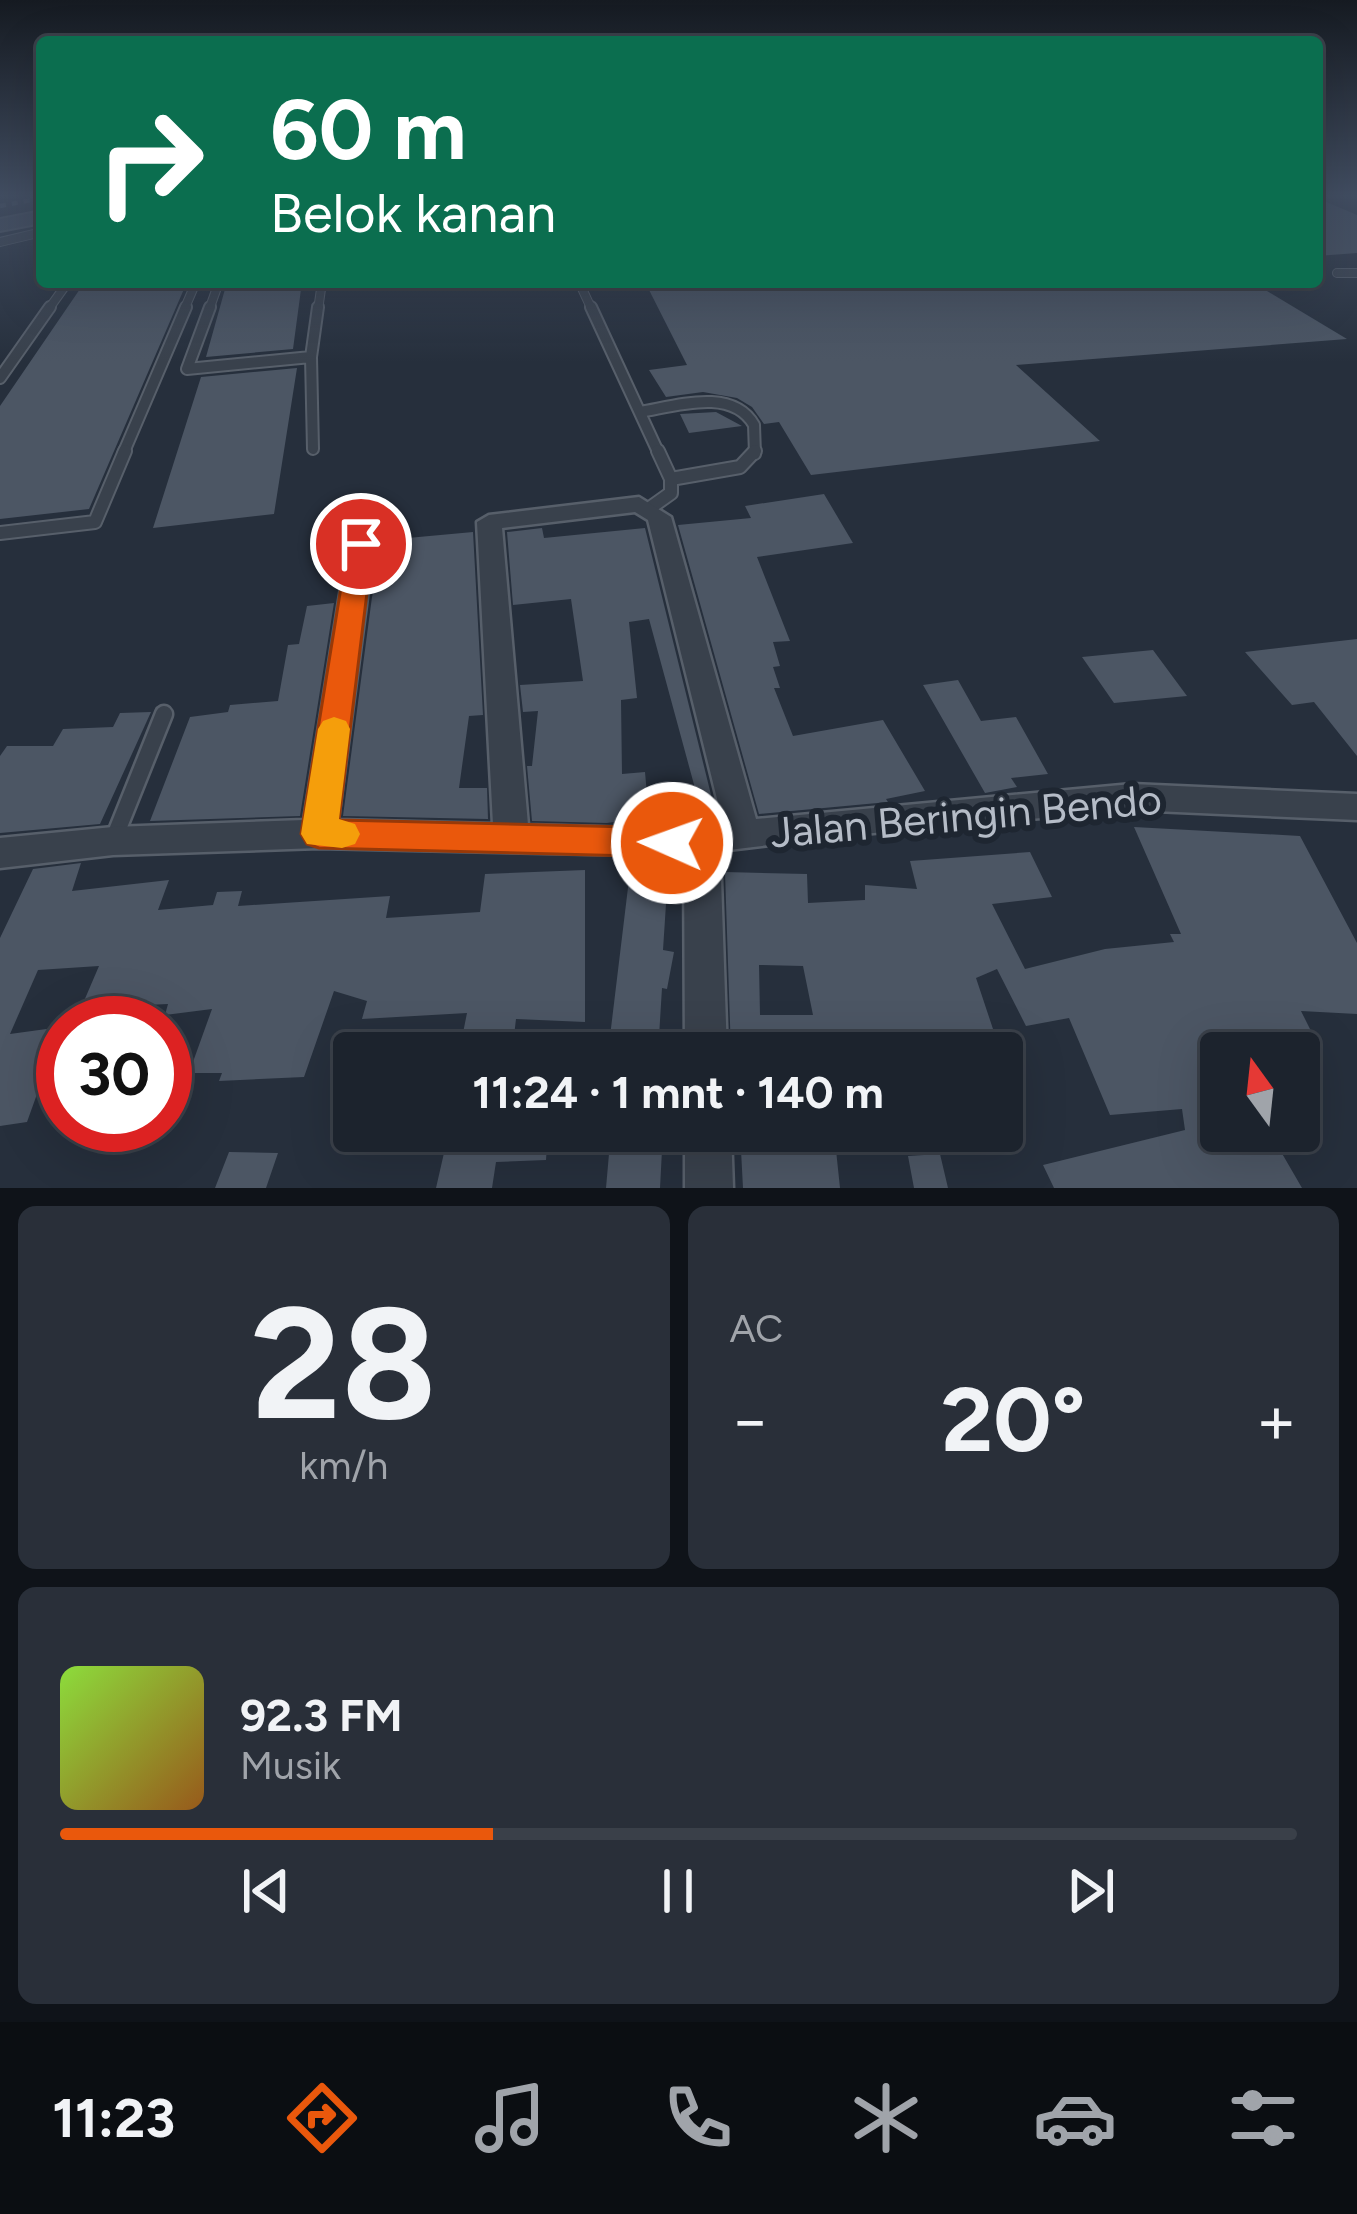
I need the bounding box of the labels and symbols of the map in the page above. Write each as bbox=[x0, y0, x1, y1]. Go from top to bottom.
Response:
pin bbox=[310, 493, 412, 595]
street label: Jalan Beringin Bendo bbox=[768, 773, 1164, 859]
position arrow bbox=[609, 780, 735, 906]
speed limit sign: 30 bbox=[36, 996, 192, 1152]
north arrow bbox=[1200, 1032, 1320, 1152]

